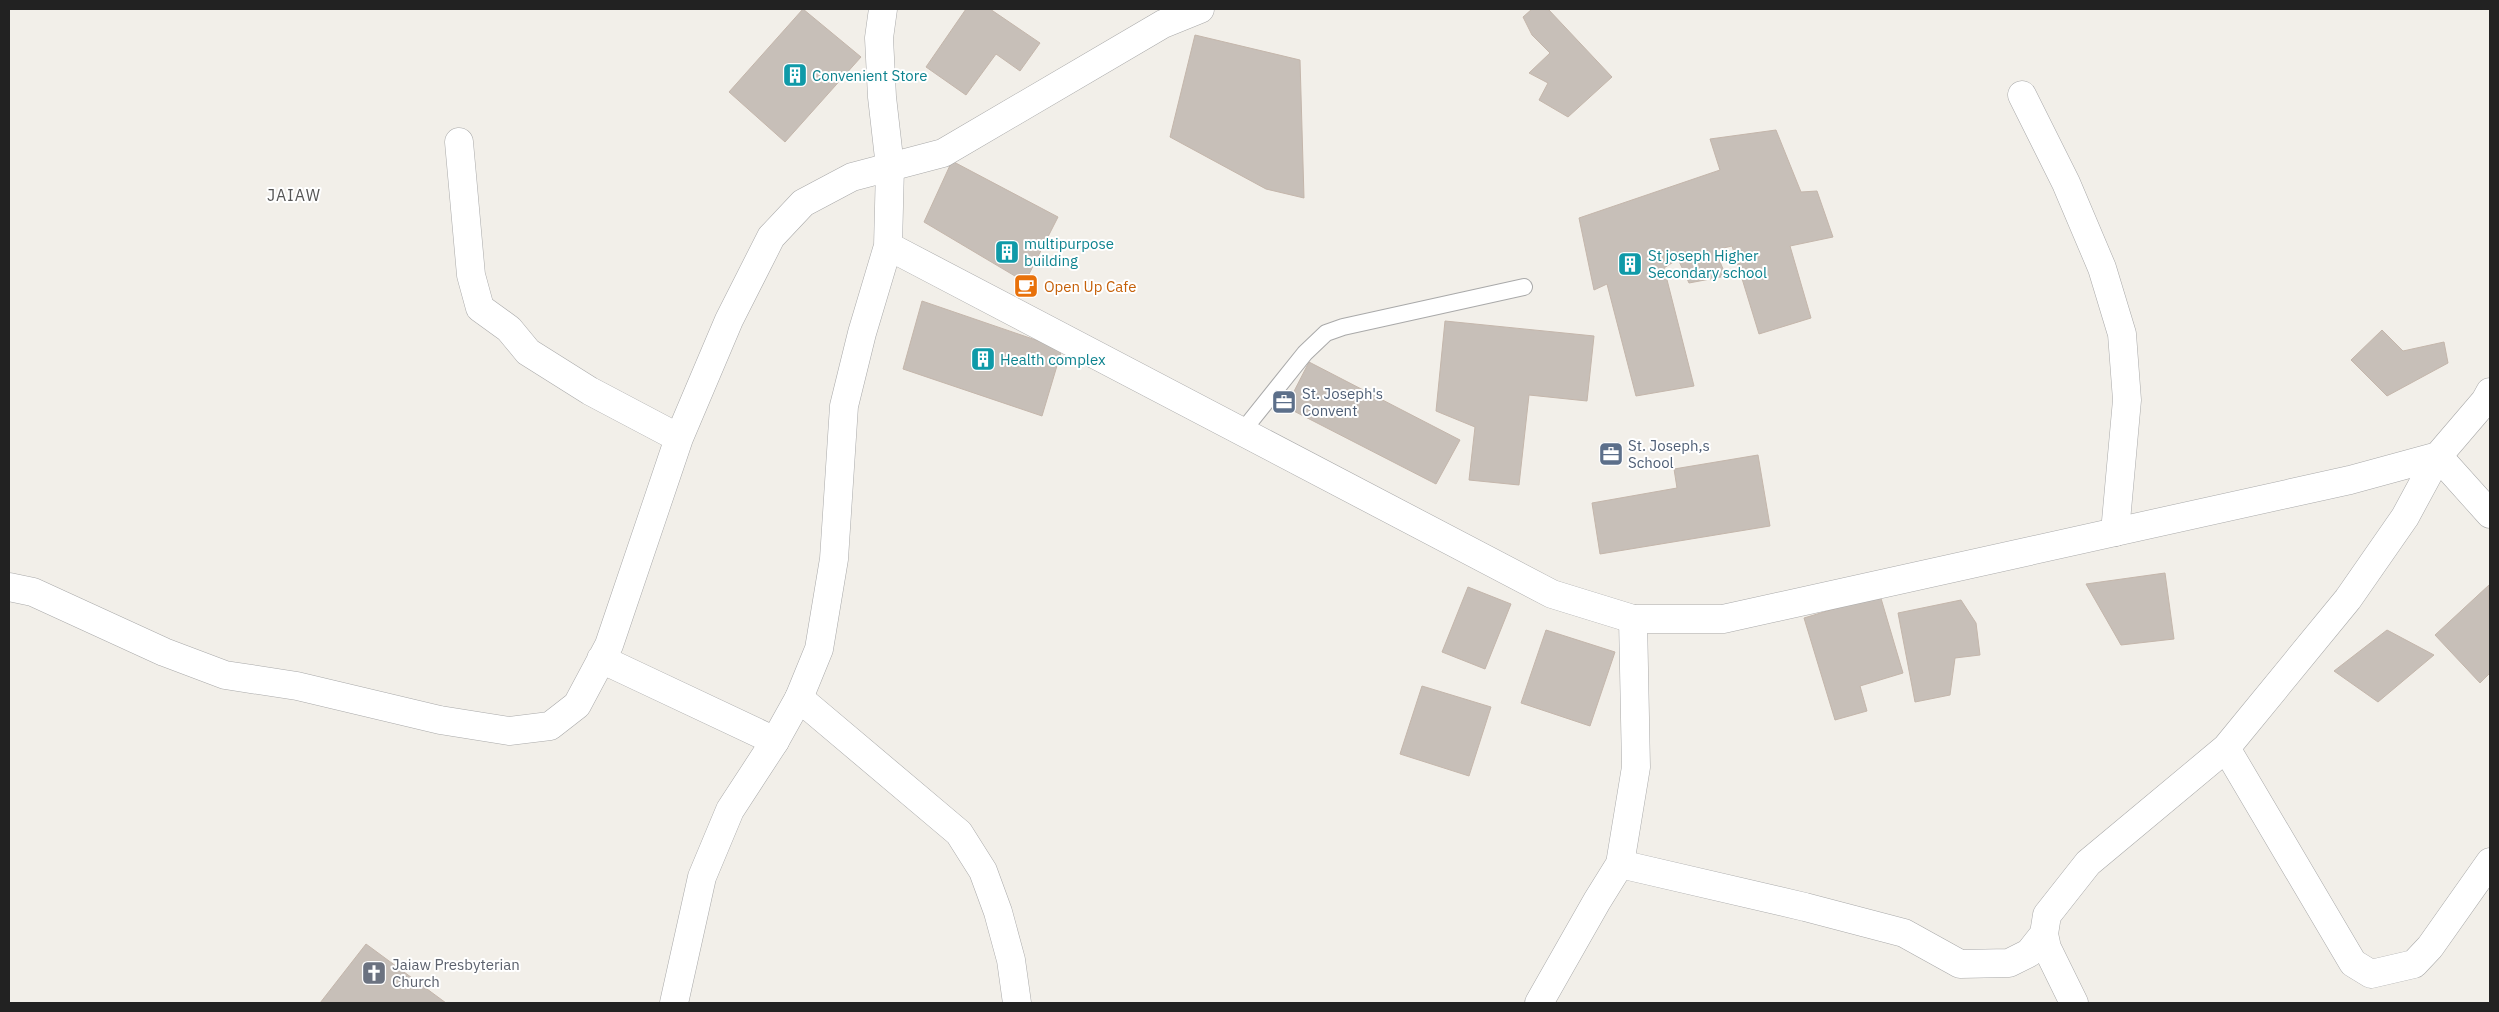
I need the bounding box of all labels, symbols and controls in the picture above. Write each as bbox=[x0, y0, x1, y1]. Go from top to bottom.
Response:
building icon: Convenient Store bbox=[782, 62, 808, 88]
place label: Convenient Store bbox=[812, 66, 927, 85]
district label: JAIAW bbox=[267, 185, 321, 205]
place label: multipurpose building bbox=[1024, 234, 1114, 270]
building icon: multipurpose building bbox=[994, 239, 1020, 265]
place label: St joseph Higher Secondary school bbox=[1648, 246, 1767, 282]
building icon: St joseph Higher Secondary school bbox=[1617, 251, 1643, 277]
cafe icon: Open Up Cafe bbox=[1013, 273, 1039, 299]
place label: Open Up Cafe bbox=[1044, 277, 1136, 296]
building icon: Health complex bbox=[970, 346, 996, 372]
place label: Health complex bbox=[1000, 350, 1106, 369]
place label: St. Joseph's Convent bbox=[1302, 384, 1383, 420]
office icon: St. Joseph's Convent bbox=[1271, 389, 1297, 415]
place label: St. Joseph,s School bbox=[1628, 436, 1710, 472]
office icon: St. Joseph,s School bbox=[1598, 441, 1624, 467]
place label: Jaiaw Presbyterian Church bbox=[392, 955, 520, 991]
church icon: Jaiaw Presbyterian Church bbox=[361, 960, 387, 986]

